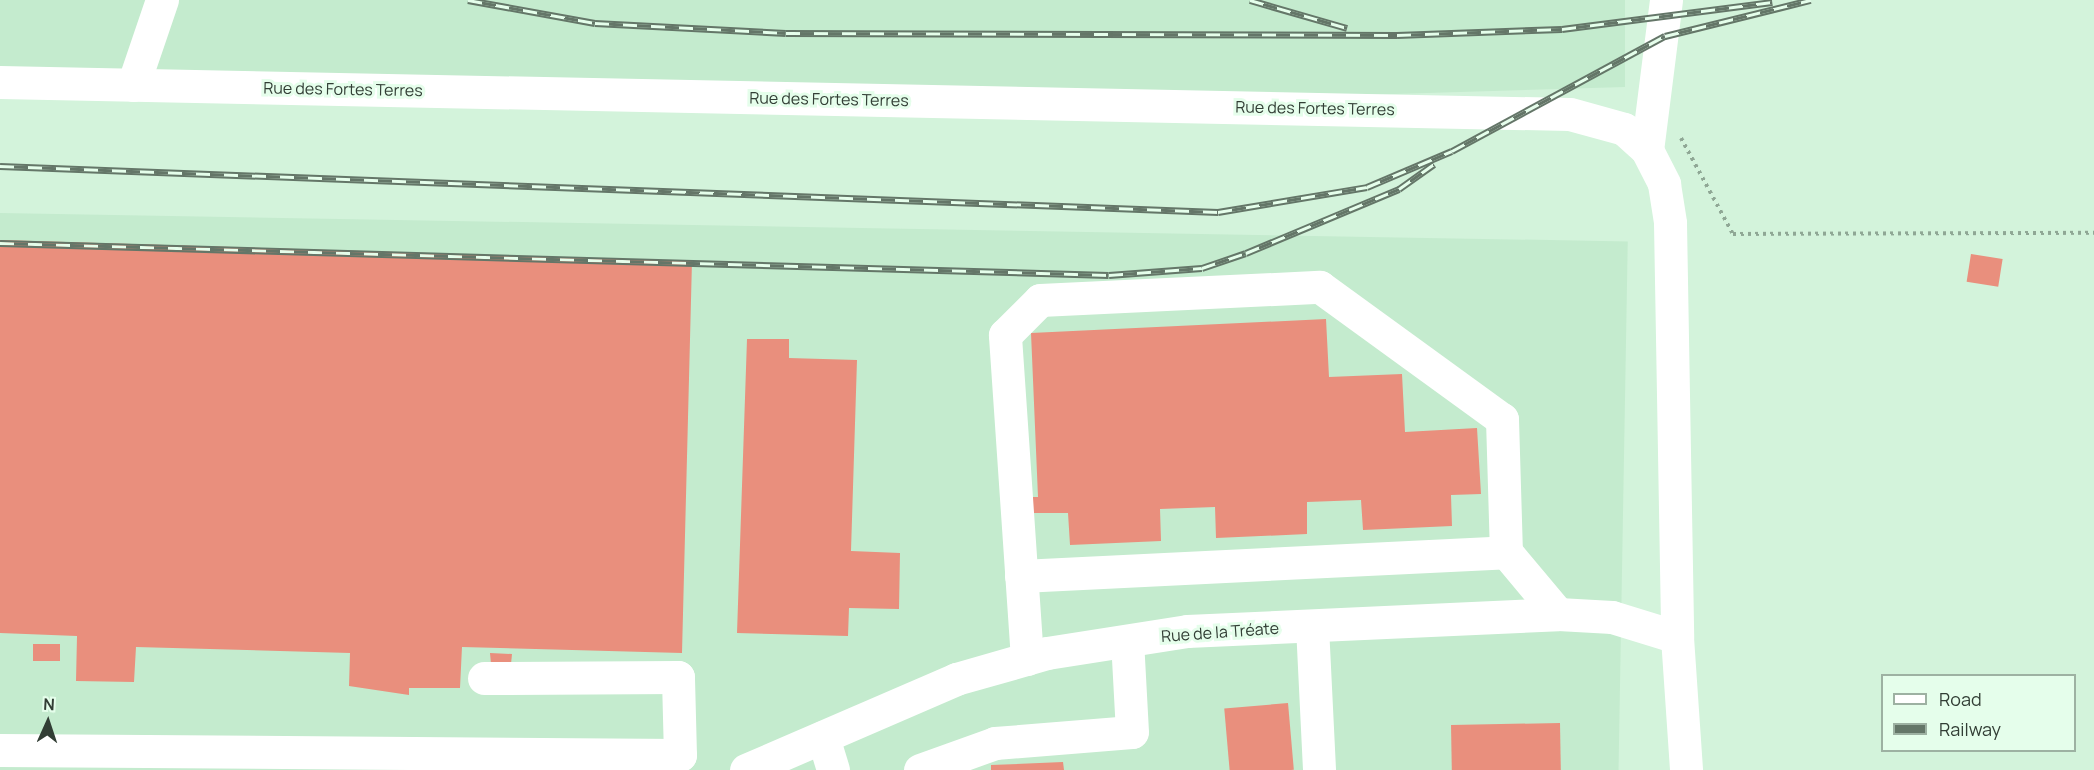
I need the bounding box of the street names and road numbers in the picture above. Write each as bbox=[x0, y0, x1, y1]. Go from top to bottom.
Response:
street label: Rue des Fortes Terres bbox=[263, 78, 423, 100]
street label: Rue des Fortes Terres bbox=[749, 88, 909, 110]
street label: Rue des Fortes Terres bbox=[1235, 97, 1395, 119]
street label: Rue de la Tréate bbox=[1160, 618, 1280, 646]

